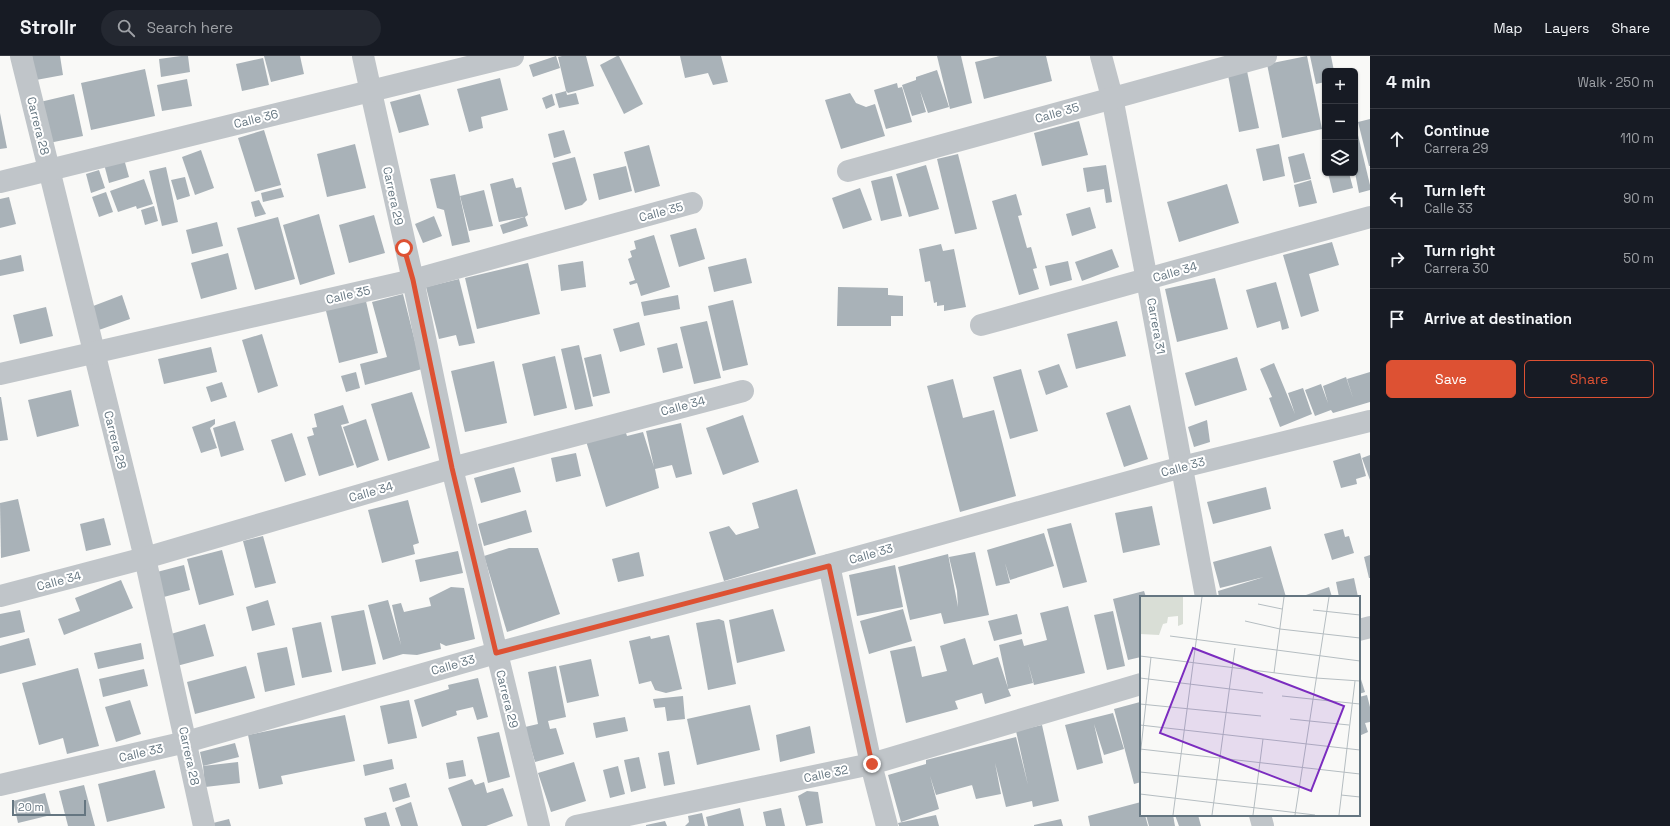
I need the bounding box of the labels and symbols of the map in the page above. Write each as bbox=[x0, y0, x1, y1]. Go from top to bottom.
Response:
street label: Carrera 28 bbox=[23, 95, 53, 157]
street label: Calle 35 bbox=[1033, 99, 1081, 127]
street label: Calle 36 bbox=[232, 106, 280, 132]
street label: Carrera 29 bbox=[379, 165, 407, 227]
street label: Calle 35 bbox=[637, 198, 685, 226]
route start bbox=[395, 239, 413, 257]
street label: Calle 34 bbox=[1151, 258, 1200, 286]
street label: Calle 35 bbox=[324, 282, 372, 308]
street label: Carrera 31 bbox=[1143, 297, 1169, 355]
street label: Calle 34 bbox=[659, 392, 707, 420]
street label: Carrera 28 bbox=[100, 409, 130, 471]
street label: Calle 33 bbox=[1159, 453, 1207, 481]
street label: Calle 34 bbox=[347, 478, 396, 506]
street label: Calle 33 bbox=[847, 540, 895, 568]
street label: Calle 34 bbox=[35, 567, 83, 595]
inset map bbox=[1140, 596, 1360, 816]
street label: Calle 33 bbox=[429, 651, 477, 679]
street label: Carrera 29 bbox=[492, 668, 522, 730]
street label: Carrera 28 bbox=[175, 725, 203, 787]
street label: Calle 33 bbox=[117, 740, 165, 766]
route end bbox=[863, 755, 881, 773]
street label: Calle 32 bbox=[802, 761, 850, 787]
scale bar bbox=[12, 798, 86, 817]

